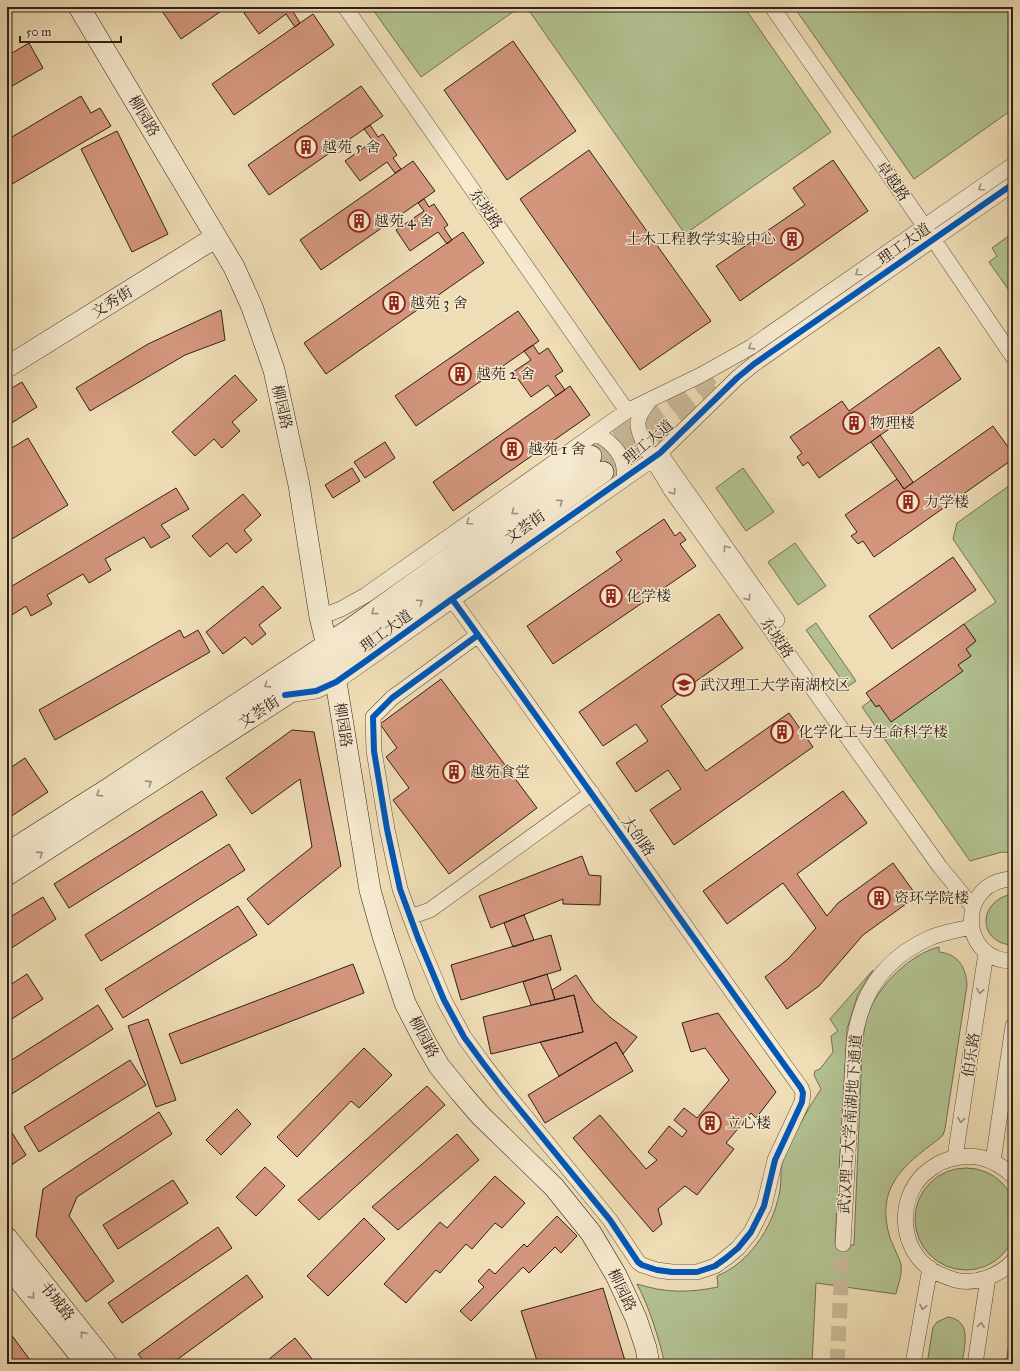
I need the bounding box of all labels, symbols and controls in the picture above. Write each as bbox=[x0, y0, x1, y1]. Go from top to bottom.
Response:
scale bar bbox=[20, 18, 121, 44]
text: 50 m bbox=[26, 25, 51, 39]
street label: 柳园路 bbox=[125, 92, 163, 140]
building icon: 越苑 5 舍 bbox=[293, 134, 319, 160]
place label: 越苑 5 舍 bbox=[322, 138, 380, 156]
street label: 卓越路 bbox=[873, 157, 913, 205]
one-way arrow bbox=[978, 183, 985, 191]
street label: 东坡路 bbox=[466, 185, 506, 233]
building icon: 越苑 4 舍 bbox=[346, 208, 372, 234]
place label: 越苑 4 舍 bbox=[374, 212, 434, 230]
street label: 理工大道 bbox=[874, 219, 934, 269]
building icon: 土木工程教学实验中心 bbox=[779, 226, 805, 252]
place label: 土木工程教学实验中心 bbox=[626, 230, 776, 248]
one-way arrow bbox=[855, 268, 862, 276]
street label: 文秀街 bbox=[88, 282, 136, 322]
building icon: 越苑 3 舍 bbox=[381, 290, 407, 316]
place label: 越苑 3 舍 bbox=[410, 294, 467, 312]
one-way arrow bbox=[748, 342, 755, 349]
building icon: 越苑 2 舍 bbox=[447, 361, 473, 387]
place label: 越苑 2 舍 bbox=[476, 365, 535, 383]
street label: 柳园路 bbox=[268, 383, 296, 431]
building icon: 物理楼 bbox=[841, 410, 867, 436]
place label: 物理楼 bbox=[870, 414, 915, 432]
street label: 理工大道 bbox=[619, 416, 677, 468]
building icon: 越苑 1 舍 bbox=[499, 436, 525, 462]
place label: 越苑 1 舍 bbox=[528, 440, 585, 458]
one-way arrow bbox=[668, 488, 676, 495]
building icon: 力学楼 bbox=[895, 489, 921, 515]
place label: 力学楼 bbox=[924, 493, 969, 511]
one-way arrow bbox=[556, 499, 563, 507]
street label: 文荟街 bbox=[501, 507, 549, 547]
one-way arrow bbox=[511, 507, 518, 515]
one-way arrow bbox=[467, 517, 474, 524]
one-way arrow bbox=[724, 545, 731, 552]
building icon: 化学楼 bbox=[598, 583, 624, 609]
place label: 化学楼 bbox=[626, 587, 671, 605]
one-way arrow bbox=[744, 593, 751, 600]
one-way arrow bbox=[416, 599, 423, 607]
street label: 理工大道 bbox=[356, 606, 416, 656]
one-way arrow bbox=[372, 607, 379, 614]
street label: 东坡路 bbox=[757, 614, 797, 662]
school or university icon: 武汉理工大学南湖校区 bbox=[671, 672, 697, 698]
place label: 武汉理工大学南湖校区 bbox=[700, 676, 850, 694]
one-way arrow bbox=[264, 680, 271, 687]
street label: 文荟街 bbox=[235, 692, 283, 732]
street label: 柳园路 bbox=[331, 701, 355, 749]
building icon: 化学化工与生命科学楼 bbox=[769, 719, 795, 745]
place label: 化学化工与生命科学楼 bbox=[798, 723, 948, 741]
building icon: 越苑食堂 bbox=[441, 759, 467, 785]
place label: 越苑食堂 bbox=[470, 763, 530, 781]
one-way arrow bbox=[145, 780, 152, 788]
one-way arrow bbox=[96, 790, 103, 797]
street label: 大创路 bbox=[618, 812, 658, 860]
one-way arrow bbox=[36, 851, 43, 859]
building icon: 资环学院楼 bbox=[866, 885, 892, 911]
place label: 资环学院楼 bbox=[894, 889, 969, 907]
one-way arrow bbox=[976, 988, 985, 994]
street label: 柳园路 bbox=[405, 1013, 443, 1061]
street label: 伯乐路 bbox=[959, 1031, 983, 1079]
street label: 武汉理工大学南湖地下通道 bbox=[835, 1034, 865, 1214]
building icon: 立心楼 bbox=[697, 1110, 723, 1136]
place label: 立心楼 bbox=[726, 1114, 771, 1132]
one-way arrow bbox=[957, 1117, 966, 1123]
street label: 柳园路 bbox=[604, 1266, 640, 1314]
street label: 书城路 bbox=[36, 1278, 78, 1324]
one-way arrow bbox=[27, 1291, 34, 1298]
one-way arrow bbox=[919, 1304, 928, 1310]
one-way arrow bbox=[976, 1322, 985, 1328]
one-way arrow bbox=[81, 1331, 88, 1338]

